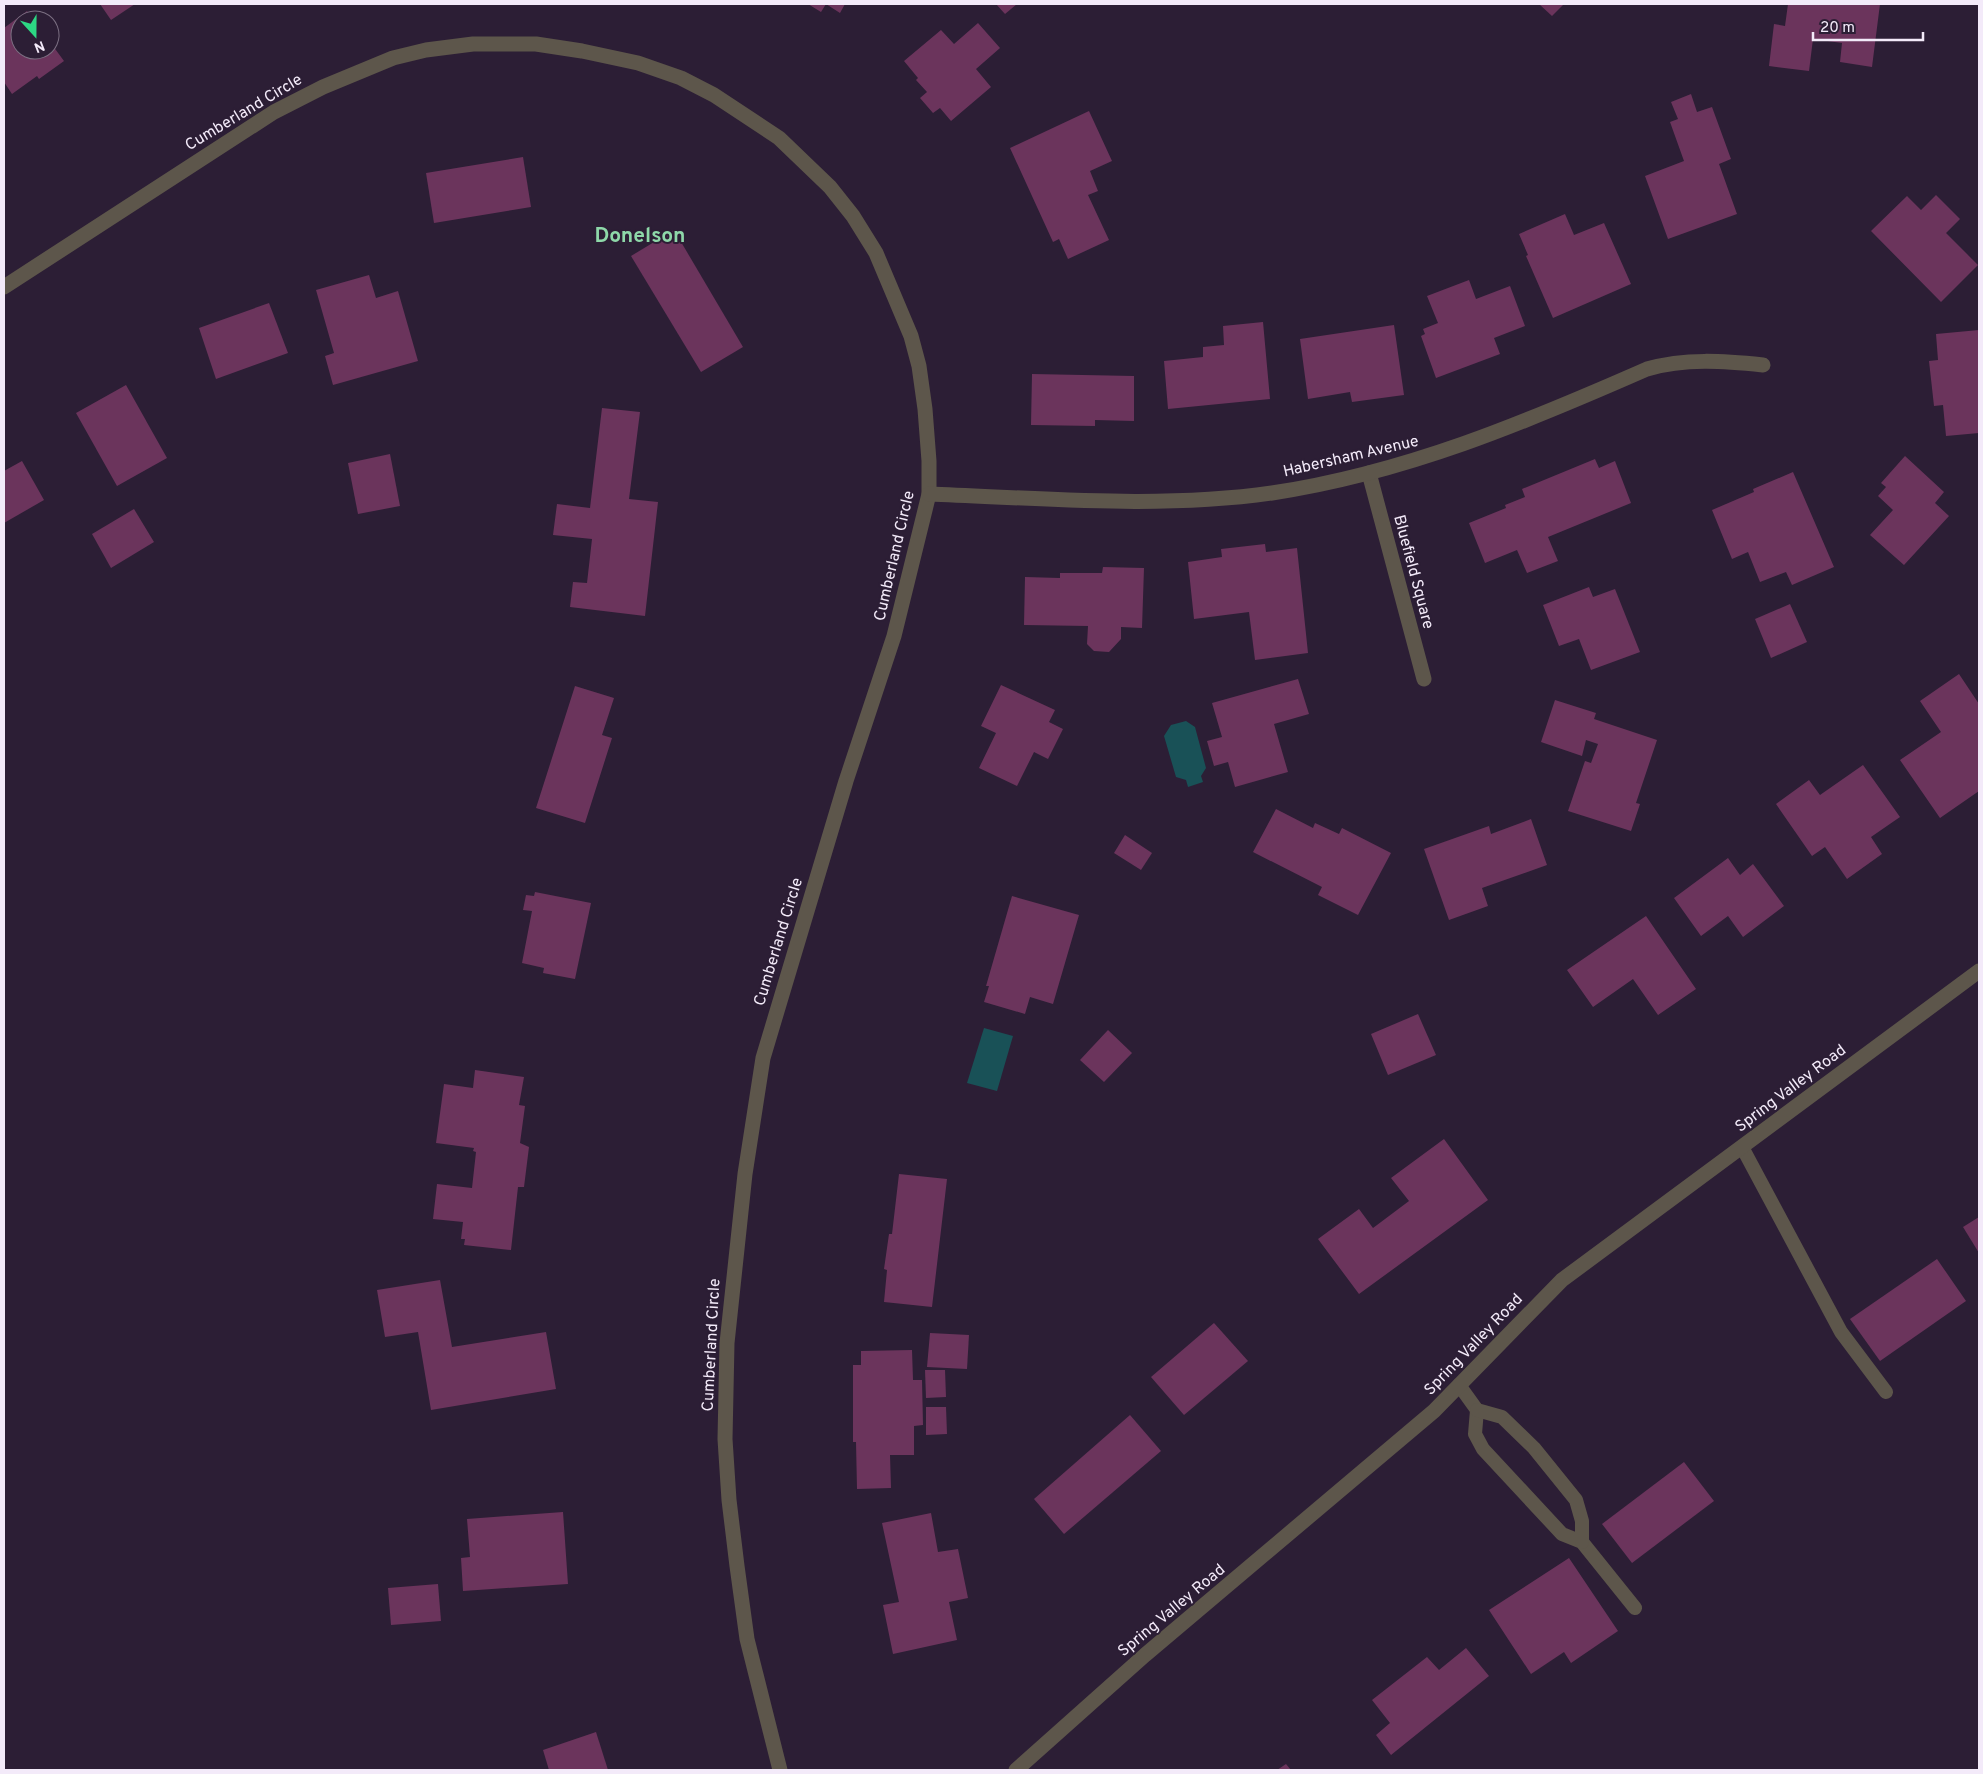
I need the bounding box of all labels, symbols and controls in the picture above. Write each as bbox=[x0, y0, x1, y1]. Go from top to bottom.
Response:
north arrow bbox=[10, 10, 60, 60]
scale bar bbox=[1813, 10, 1923, 42]
text: 20 m bbox=[1820, 19, 1855, 38]
text: N bbox=[31, 36, 47, 55]
street label: Cumberland Circle bbox=[182, 70, 306, 156]
district label: Donelson bbox=[595, 223, 685, 250]
street label: Habersham Avenue bbox=[1281, 432, 1421, 482]
street label: Cumberland Circle bbox=[870, 489, 920, 623]
street label: Bluefield Square bbox=[1388, 513, 1438, 631]
street label: Cumberland Circle bbox=[750, 875, 808, 1009]
street label: Spring Valley Road bbox=[1732, 1041, 1850, 1137]
street label: Cumberland Circle bbox=[699, 1278, 725, 1412]
street label: Spring Valley Road bbox=[1420, 1290, 1528, 1400]
street label: Spring Valley Road bbox=[1114, 1560, 1230, 1662]

